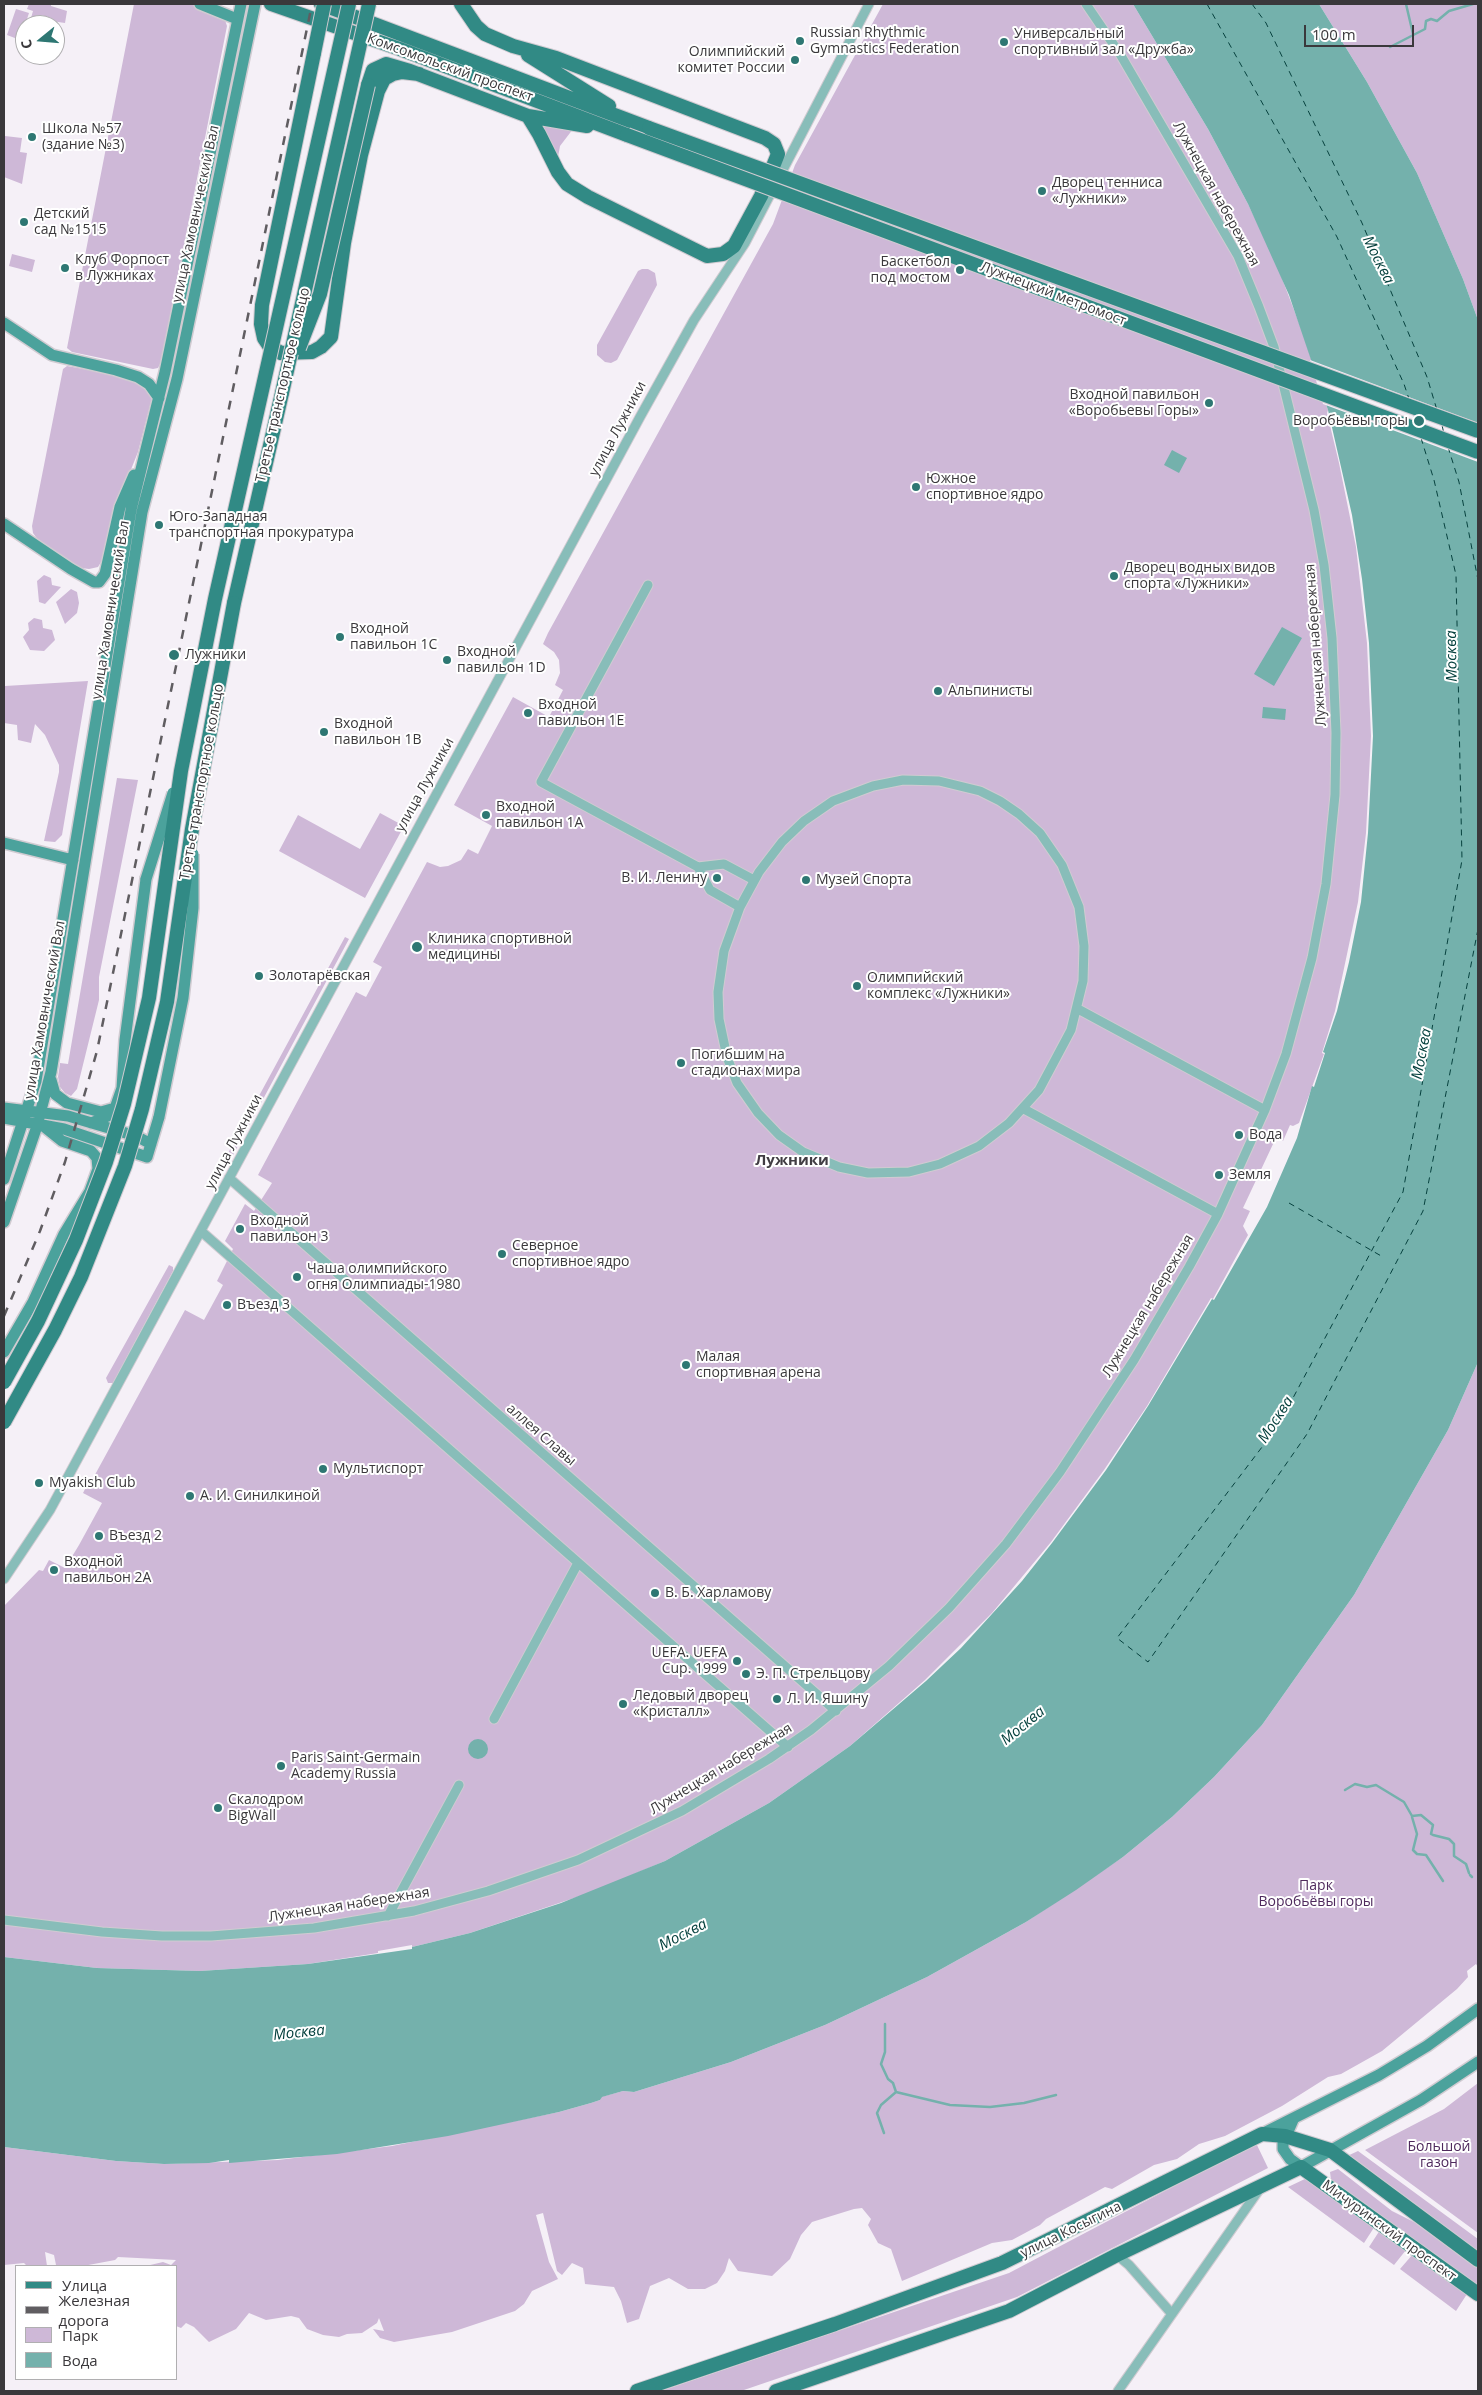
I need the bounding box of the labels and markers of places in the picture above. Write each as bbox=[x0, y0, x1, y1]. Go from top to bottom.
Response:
place label: Russian Rhythmic Gymnastics Federation bbox=[810, 25, 959, 58]
place label: Универсальный спортивный зал «Дружба» bbox=[1014, 26, 1194, 58]
marker: Russian Rhythmic Gymnastics Federation bbox=[794, 35, 806, 47]
marker: Универсальный спортивный зал «Дружба» bbox=[998, 36, 1010, 48]
place label: Олимпийский комитет России bbox=[677, 44, 785, 76]
marker: Олимпийский комитет России bbox=[789, 54, 801, 66]
place label: Школа №57 (здание №3) bbox=[42, 121, 124, 154]
marker: Школа №57 (здание №3) bbox=[26, 131, 38, 143]
place label: Дворец тенниса «Лужники» bbox=[1052, 175, 1162, 208]
marker: Дворец тенниса «Лужники» bbox=[1036, 185, 1048, 197]
place label: Детский сад №1515 bbox=[34, 206, 106, 238]
marker: Детский сад №1515 bbox=[18, 216, 30, 228]
place label: Клуб Форпост в Лужниках bbox=[75, 252, 169, 284]
place label: Баскетбол под мостом bbox=[871, 254, 950, 286]
marker: Клуб Форпост в Лужниках bbox=[59, 262, 71, 274]
marker: Баскетбол под мостом bbox=[954, 264, 966, 276]
place label: Входной павильон «Воробьевы Горы» bbox=[1069, 387, 1199, 420]
marker: Входной павильон «Воробьевы Горы» bbox=[1203, 397, 1215, 409]
place label: Воробьёвы горы bbox=[1293, 413, 1408, 429]
marker: Воробьёвы горы bbox=[1412, 414, 1426, 428]
place label: Южное спортивное ядро bbox=[926, 471, 1043, 504]
marker: Южное спортивное ядро bbox=[910, 481, 922, 493]
place label: Юго-Западная транспортная прокуратура bbox=[169, 509, 354, 542]
marker: Юго-Западная транспортная прокуратура bbox=[153, 519, 165, 531]
place label: Дворец водных видов спорта «Лужники» bbox=[1124, 560, 1275, 592]
marker: Дворец водных видов спорта «Лужники» bbox=[1108, 570, 1120, 582]
place label: Входной павильон 1C bbox=[350, 621, 437, 654]
marker: Входной павильон 1C bbox=[334, 631, 346, 643]
place label: Входной павильон 1D bbox=[457, 644, 546, 676]
place label: Лужники bbox=[185, 647, 246, 663]
marker: Лужники bbox=[167, 648, 181, 662]
marker: Входной павильон 1D bbox=[441, 654, 453, 666]
place label: Альпинисты bbox=[948, 683, 1033, 699]
marker: Альпинисты bbox=[932, 685, 944, 697]
place label: Входной павильон 1E bbox=[538, 697, 624, 730]
marker: Входной павильон 1E bbox=[522, 707, 534, 719]
place label: Входной павильон 1B bbox=[334, 716, 422, 749]
marker: Входной павильон 1B bbox=[318, 726, 330, 738]
place label: Входной павильон 1A bbox=[496, 799, 583, 832]
marker: Входной павильон 1A bbox=[480, 809, 492, 821]
place label: В. И. Ленину bbox=[621, 870, 707, 886]
marker: В. И. Ленину bbox=[711, 872, 723, 884]
place label: Музей Спорта bbox=[816, 872, 912, 888]
marker: Музей Спорта bbox=[800, 874, 812, 886]
place label: Клиника спортивной медицины bbox=[428, 931, 572, 964]
marker: Клиника спортивной медицины bbox=[410, 940, 424, 954]
place label: Золотарёвская bbox=[269, 968, 370, 984]
marker: Золотарёвская bbox=[253, 970, 265, 982]
place label: Олимпийский комплекс «Лужники» bbox=[867, 970, 1010, 1002]
marker: Олимпийский комплекс «Лужники» bbox=[851, 980, 863, 992]
place label: Погибшим на стадионах мира bbox=[691, 1047, 801, 1080]
marker: Погибшим на стадионах мира bbox=[675, 1057, 687, 1069]
place label: Вода bbox=[1249, 1127, 1282, 1143]
marker: Вода bbox=[1233, 1129, 1245, 1141]
place label: Земля bbox=[1229, 1167, 1271, 1183]
marker: Земля bbox=[1213, 1169, 1225, 1181]
place label: Входной павильон 3 bbox=[250, 1213, 329, 1246]
marker: Входной павильон 3 bbox=[234, 1223, 246, 1235]
place label: Северное спортивное ядро bbox=[512, 1238, 629, 1270]
marker: Северное спортивное ядро bbox=[496, 1248, 508, 1260]
place label: Чаша олимпийского огня Олимпиады-1980 bbox=[307, 1261, 460, 1294]
marker: Чаша олимпийского огня Олимпиады-1980 bbox=[291, 1271, 303, 1283]
place label: Въезд 3 bbox=[237, 1297, 290, 1313]
marker: Въезд 3 bbox=[221, 1299, 233, 1311]
place label: Малая спортивная арена bbox=[696, 1349, 821, 1381]
marker: Малая спортивная арена bbox=[680, 1359, 692, 1371]
place label: Мультиспорт bbox=[333, 1461, 423, 1477]
marker: Мультиспорт bbox=[317, 1463, 329, 1475]
place label: Myakish Club bbox=[49, 1475, 136, 1491]
marker: Myakish Club bbox=[33, 1477, 45, 1489]
place label: А. И. Синилкиной bbox=[200, 1488, 320, 1504]
marker: А. И. Синилкиной bbox=[184, 1490, 196, 1502]
place label: Въезд 2 bbox=[109, 1528, 162, 1544]
marker: Въезд 2 bbox=[93, 1530, 105, 1542]
place label: Входной павильон 2A bbox=[64, 1554, 151, 1586]
marker: Входной павильон 2A bbox=[48, 1564, 60, 1576]
place label: В. Б. Харламову bbox=[665, 1585, 771, 1601]
marker: В. Б. Харламову bbox=[649, 1587, 661, 1599]
place label: UEFA. UEFA Cup. 1999 bbox=[652, 1645, 727, 1678]
marker: UEFA. UEFA Cup. 1999 bbox=[731, 1655, 743, 1667]
place label: Э. П. Стрельцову bbox=[756, 1666, 870, 1682]
marker: Э. П. Стрельцову bbox=[740, 1668, 752, 1680]
place label: Ледовый дворец «Кристалл» bbox=[633, 1688, 748, 1720]
place label: Л. И. Яшину bbox=[787, 1691, 868, 1707]
marker: Л. И. Яшину bbox=[771, 1693, 783, 1705]
marker: Ледовый дворец «Кристалл» bbox=[617, 1698, 629, 1710]
place label: Paris Saint-Germain Academy Russia bbox=[291, 1750, 420, 1782]
marker: Paris Saint-Germain Academy Russia bbox=[275, 1760, 287, 1772]
place label: Скалодром BigWall bbox=[228, 1792, 304, 1824]
marker: Скалодром BigWall bbox=[212, 1802, 224, 1814]

